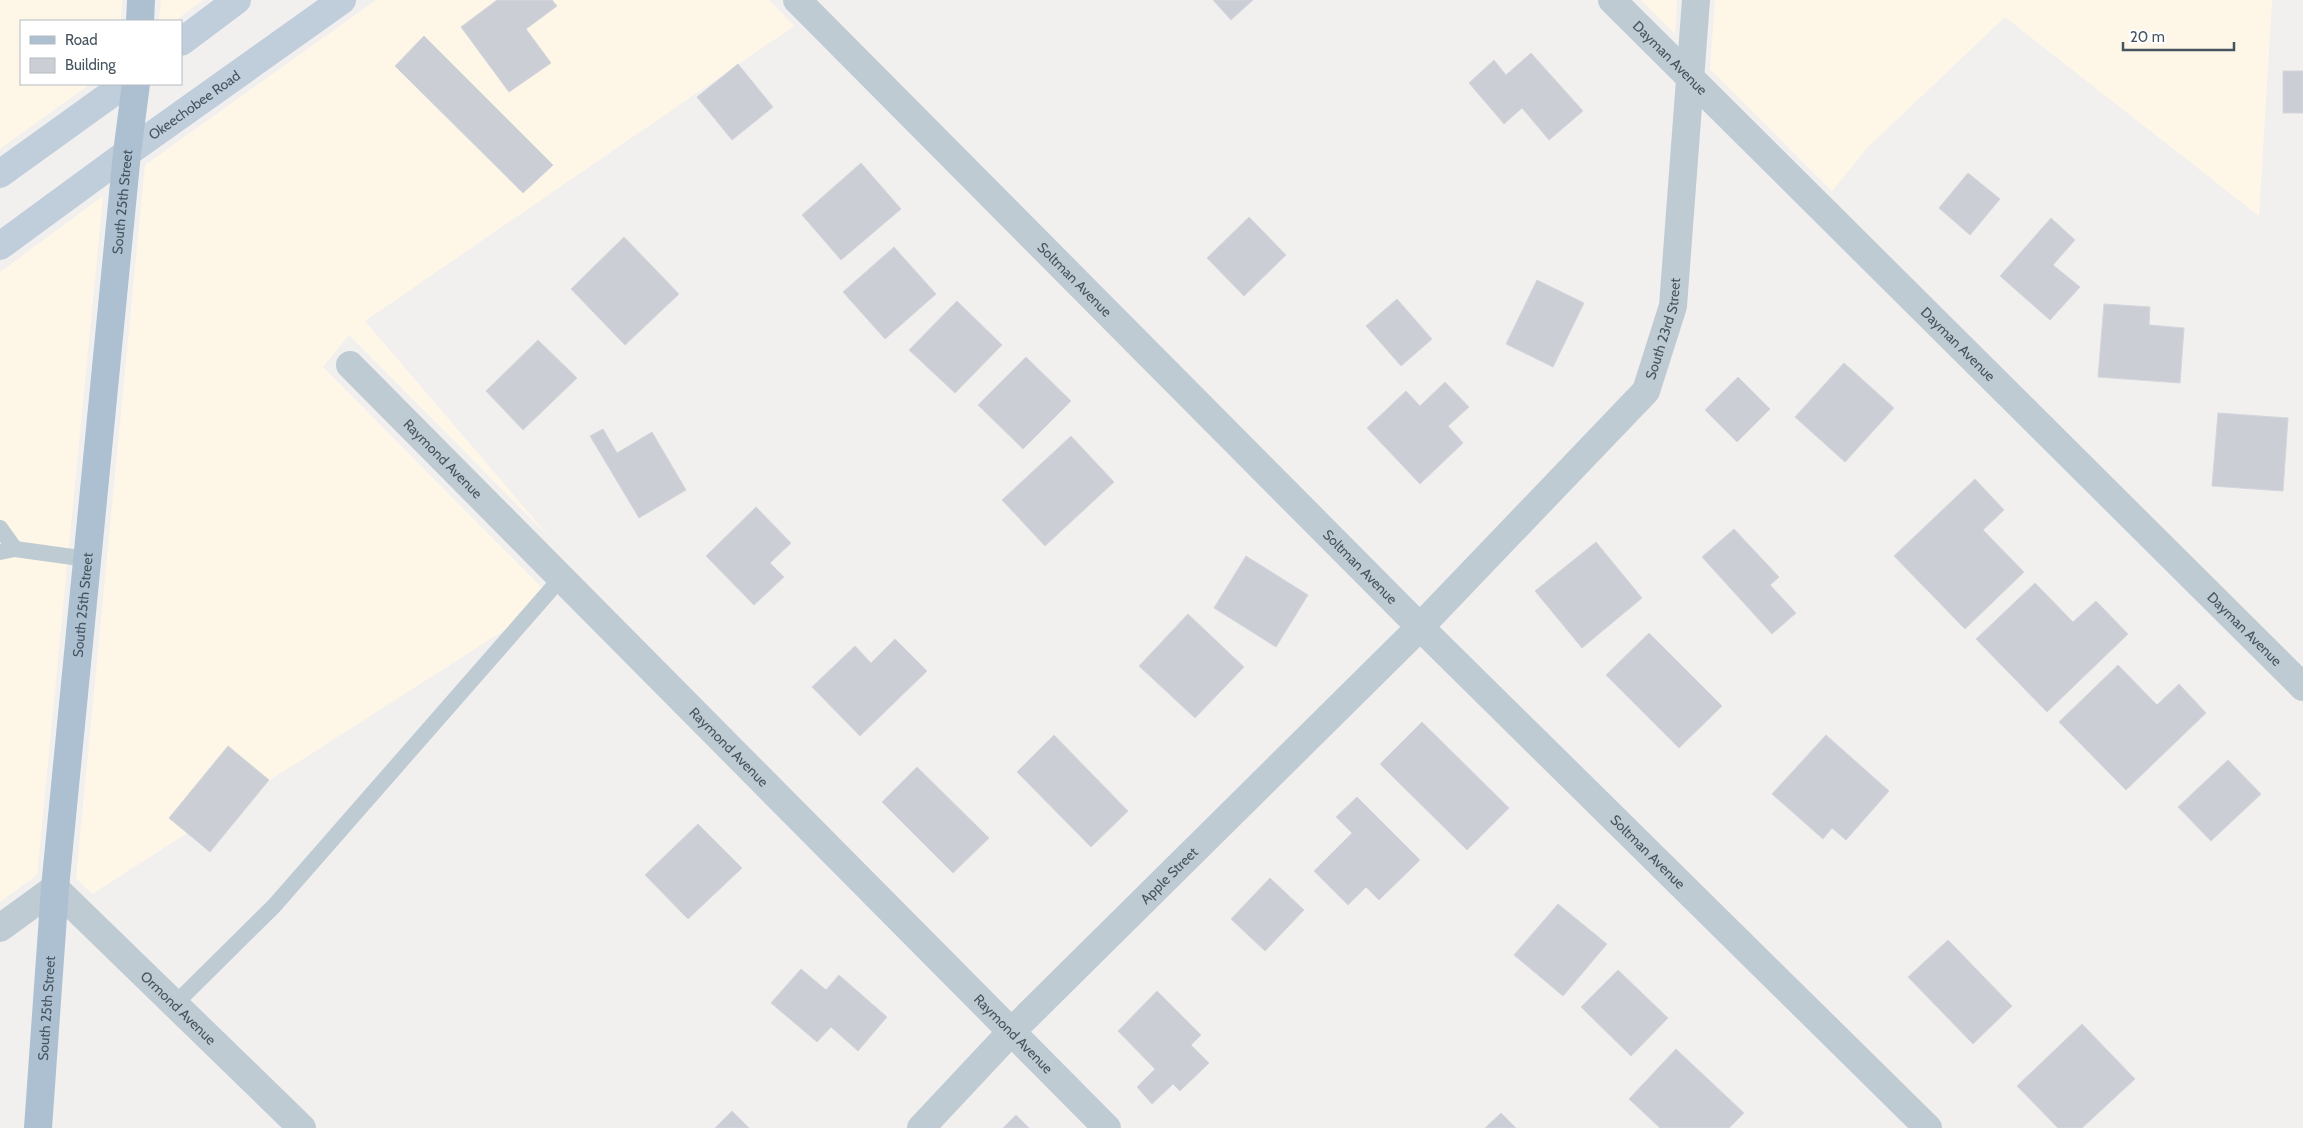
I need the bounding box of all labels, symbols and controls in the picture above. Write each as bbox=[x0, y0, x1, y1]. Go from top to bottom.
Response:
street label: Dayman Avenue bbox=[1629, 17, 1711, 99]
legend bbox=[20, 20, 182, 85]
scale bar bbox=[2123, 20, 2234, 52]
text: 20 m bbox=[2130, 28, 2165, 46]
text: Road bbox=[65, 31, 98, 49]
text: Building bbox=[65, 56, 116, 74]
street label: Okeechobee Road bbox=[145, 66, 244, 144]
street label: South 25th Street bbox=[108, 148, 136, 255]
street label: Soltman Avenue bbox=[1034, 238, 1116, 321]
street label: South 23rd Street bbox=[1641, 277, 1684, 382]
street label: Dayman Avenue bbox=[1917, 303, 1999, 385]
street label: Raymond Avenue bbox=[400, 415, 486, 502]
street label: Soltman Avenue bbox=[1319, 526, 1401, 608]
street label: South 25th Street bbox=[69, 552, 97, 658]
street label: Dayman Avenue bbox=[2203, 588, 2286, 670]
street label: Raymond Avenue bbox=[686, 703, 772, 791]
street label: Soltman Avenue bbox=[1607, 811, 1689, 893]
street label: Apple Street bbox=[1136, 843, 1202, 908]
street label: South 25th Street bbox=[34, 955, 59, 1061]
street label: Ormond Avenue bbox=[137, 967, 220, 1049]
street label: Raymond Avenue bbox=[970, 990, 1057, 1077]

